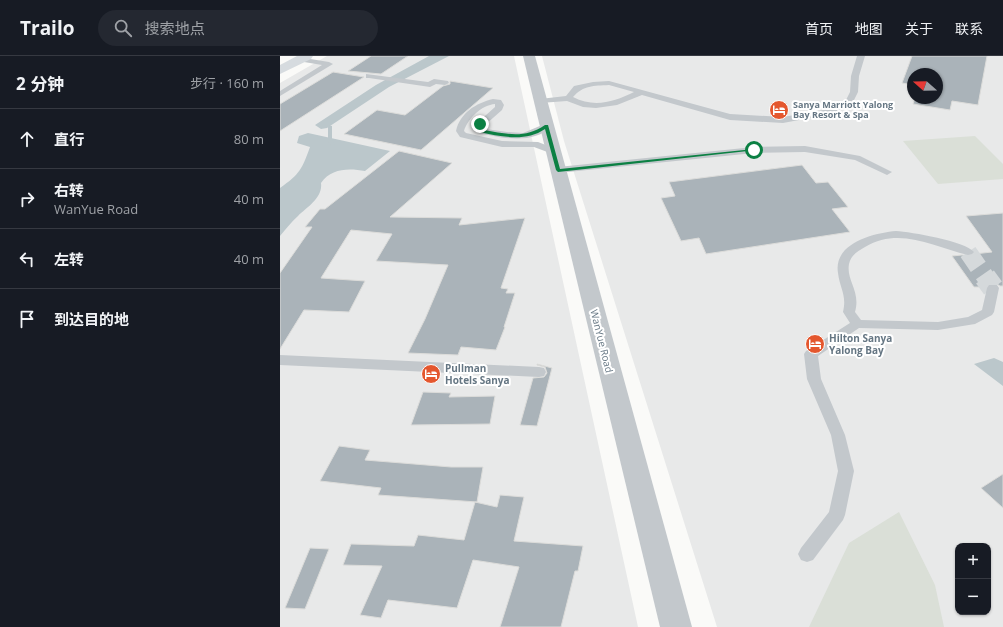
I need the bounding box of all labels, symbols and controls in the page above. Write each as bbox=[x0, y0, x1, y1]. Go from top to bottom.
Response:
search box bbox=[98, 10, 378, 46]
text: Trailo bbox=[20, 15, 74, 41]
icon: search bbox=[112, 17, 134, 39]
text: 搜索地点 bbox=[144, 18, 204, 38]
text: 首页 bbox=[805, 19, 833, 38]
text: 地图 bbox=[855, 19, 883, 38]
text: 关于 bbox=[905, 19, 933, 38]
text: 联系 bbox=[955, 19, 983, 38]
north arrow bbox=[907, 68, 943, 104]
text: 2 分钟 bbox=[16, 72, 64, 95]
text: 步行 · 160 m bbox=[190, 74, 264, 92]
place label: Sanya Marriott Yalong Bay Resort & Spa bbox=[793, 98, 893, 121]
hotel icon: Sanya Marriott Yalong Bay Resort & Spa bbox=[768, 99, 790, 121]
route end bbox=[471, 115, 489, 133]
icon: ahead bbox=[16, 128, 38, 150]
text: 直行 bbox=[54, 129, 84, 149]
text: 80 m bbox=[234, 130, 264, 148]
route start bbox=[745, 141, 763, 159]
text: 右转 bbox=[54, 180, 84, 200]
icon: right bbox=[16, 188, 38, 210]
text: 40 m bbox=[234, 190, 264, 208]
text: WanYue Road bbox=[54, 200, 138, 218]
icon: left bbox=[16, 248, 38, 270]
text: 左转 bbox=[54, 249, 84, 269]
text: 40 m bbox=[234, 250, 264, 268]
icon: arrive bbox=[16, 308, 38, 330]
street label: WanYue Road bbox=[587, 308, 617, 374]
text: 到达目的地 bbox=[54, 309, 129, 329]
place label: Hilton Sanya Yalong Bay bbox=[829, 331, 892, 357]
hotel icon: Hilton Sanya Yalong Bay bbox=[804, 333, 826, 355]
place label: Pullman Hotels Sanya bbox=[445, 361, 510, 387]
hotel icon: Pullman Hotels Sanya bbox=[420, 363, 442, 385]
map controls bbox=[955, 543, 991, 615]
button: + bbox=[955, 543, 991, 579]
button: − bbox=[955, 579, 991, 615]

